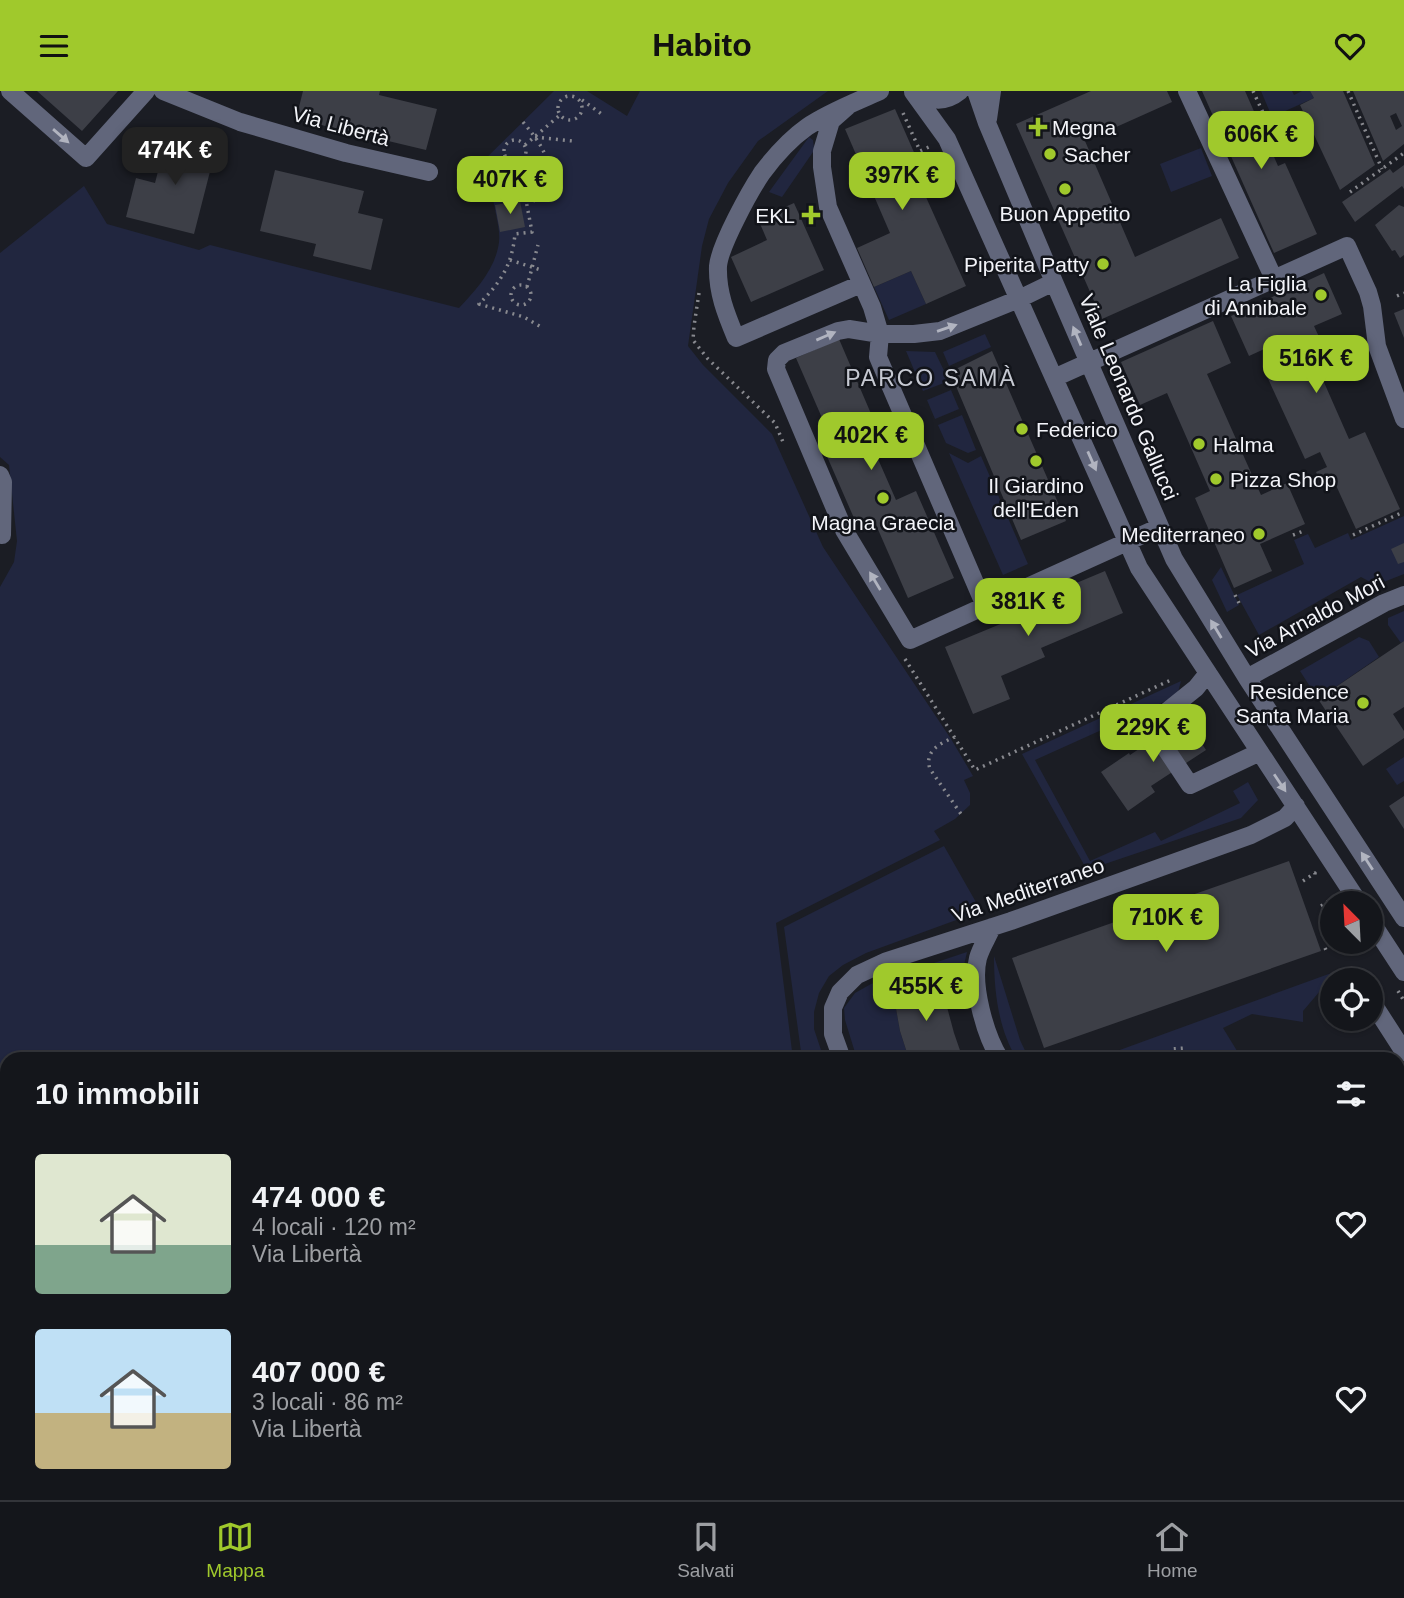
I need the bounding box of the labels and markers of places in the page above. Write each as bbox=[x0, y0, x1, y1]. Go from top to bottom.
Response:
pin: 606K € bbox=[1204, 111, 1318, 171]
place label: Megna bbox=[1052, 116, 1117, 139]
marker: Megna bbox=[1030, 119, 1046, 135]
pin: 474K € bbox=[118, 127, 232, 187]
place label: Sacher bbox=[1064, 143, 1131, 166]
marker: Sacher bbox=[1042, 146, 1058, 162]
pin: 397K € bbox=[845, 152, 959, 212]
pin: 407K € bbox=[453, 157, 567, 216]
marker: Buon Appetito bbox=[1057, 181, 1073, 197]
place label: Buon Appetito bbox=[1000, 202, 1130, 225]
place label: EKL bbox=[755, 204, 795, 227]
marker: EKL bbox=[801, 205, 821, 225]
place label: Piperita Patty bbox=[964, 253, 1089, 276]
marker: Piperita Patty bbox=[1095, 256, 1111, 272]
place label: La Figlia di Annibale bbox=[1204, 272, 1307, 319]
marker: La Figlia di Annibale bbox=[1313, 287, 1329, 303]
pin: 516K € bbox=[1259, 335, 1373, 395]
pin: 402K € bbox=[814, 413, 928, 472]
place label: Federico bbox=[1036, 418, 1118, 441]
marker: Federico bbox=[1014, 421, 1030, 437]
place label: Halma bbox=[1213, 433, 1274, 456]
marker: Halma bbox=[1191, 436, 1207, 452]
marker: Il Giardino dell'Eden bbox=[1028, 453, 1044, 469]
place label: Pizza Shop bbox=[1230, 468, 1336, 491]
marker: Pizza Shop bbox=[1208, 471, 1224, 487]
place label: Il Giardino dell'Eden bbox=[988, 474, 1084, 521]
marker: Magna Graecia bbox=[875, 490, 891, 506]
place label: Magna Graecia bbox=[811, 511, 955, 534]
place label: Mediterraneo bbox=[1121, 523, 1245, 546]
marker: Mediterraneo bbox=[1251, 526, 1267, 542]
pin: 381K € bbox=[971, 579, 1085, 638]
place label: Residence Santa Maria bbox=[1236, 680, 1349, 727]
marker: Residence Santa Maria bbox=[1355, 695, 1371, 711]
pin: 229K € bbox=[1096, 705, 1210, 764]
pin: 710K € bbox=[1109, 895, 1223, 954]
pin: 455K € bbox=[869, 963, 983, 1023]

